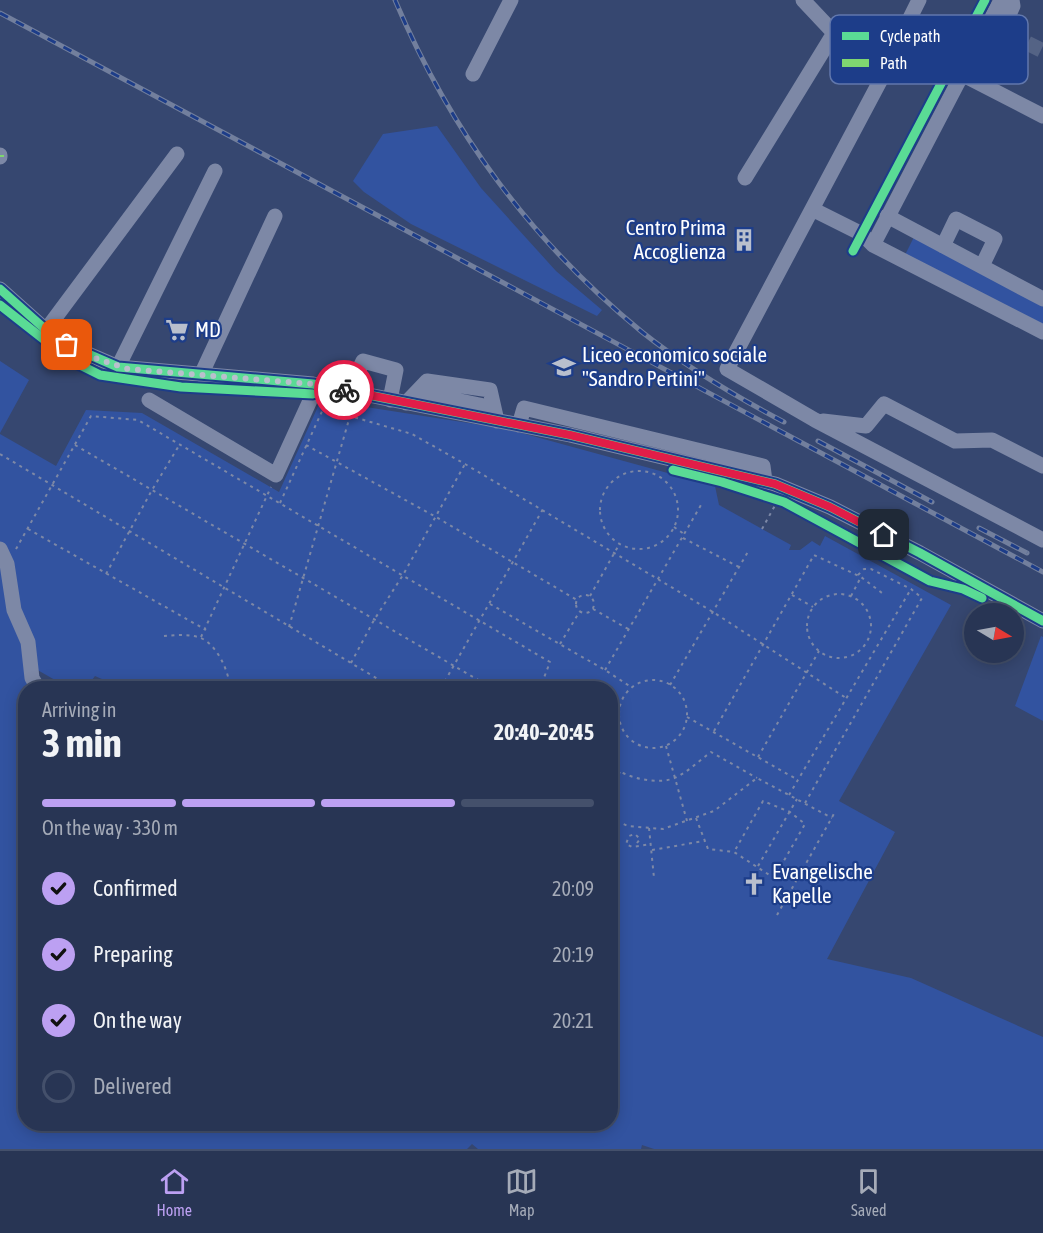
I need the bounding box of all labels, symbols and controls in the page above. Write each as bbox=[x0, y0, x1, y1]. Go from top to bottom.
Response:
legend bbox=[830, 15, 1028, 84]
text: Cycle path bbox=[880, 27, 940, 46]
text: Path bbox=[880, 54, 907, 72]
place label: Centro Prima Accoglienza bbox=[626, 215, 726, 263]
building icon: Centro Prima Accoglienza bbox=[731, 227, 757, 253]
supermarket icon: MD bbox=[164, 317, 190, 343]
place label: MD bbox=[195, 317, 221, 341]
pin bbox=[41, 319, 92, 370]
icon: bag bbox=[50, 328, 83, 361]
place label: Liceo economico sociale "Sandro Pertini" bbox=[582, 342, 767, 390]
school or university icon: Liceo economico sociale "Sandro Pertini" bbox=[551, 354, 577, 380]
courier bbox=[314, 360, 374, 420]
icon: bike bbox=[328, 374, 361, 407]
pin bbox=[858, 509, 909, 560]
icon: home bbox=[867, 518, 900, 551]
north arrow bbox=[964, 603, 1024, 663]
map controls bbox=[964, 603, 1024, 663]
text: Arriving in bbox=[42, 698, 116, 721]
text: 20:40–20:45 bbox=[494, 719, 594, 745]
text: 3 min bbox=[42, 721, 122, 765]
text: On the way · 330 m bbox=[42, 816, 178, 839]
place label: Evangelische Kapelle bbox=[772, 859, 873, 907]
church icon: Evangelische Kapelle bbox=[741, 871, 767, 897]
icon: check bbox=[42, 872, 75, 905]
text: Confirmed bbox=[93, 875, 178, 901]
text: 20:09 bbox=[552, 877, 594, 900]
icon: check bbox=[42, 938, 75, 971]
text: Preparing bbox=[93, 941, 173, 967]
text: 20:19 bbox=[552, 943, 594, 966]
icon: check bbox=[42, 1004, 75, 1037]
text: On the way bbox=[93, 1007, 182, 1033]
text: 20:21 bbox=[552, 1009, 594, 1032]
text: Delivered bbox=[93, 1073, 172, 1099]
tab: Home bbox=[157, 1165, 192, 1219]
tab: Map bbox=[505, 1165, 538, 1219]
tab: Saved bbox=[851, 1165, 886, 1219]

